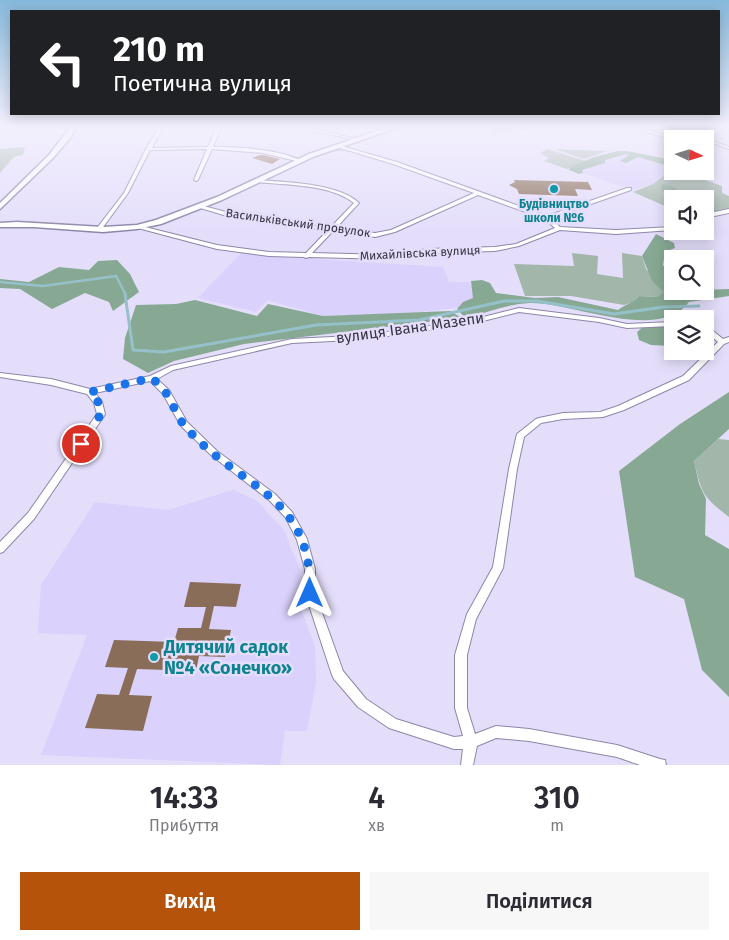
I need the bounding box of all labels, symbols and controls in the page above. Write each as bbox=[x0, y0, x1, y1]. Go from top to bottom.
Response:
text: 210 m bbox=[113, 28, 205, 70]
icon: left bbox=[30, 30, 95, 95]
text: Поетична вулиця bbox=[113, 70, 292, 97]
north arrow bbox=[664, 130, 714, 180]
map controls bbox=[664, 130, 714, 360]
marker: Будівництво школи №6 bbox=[548, 183, 560, 195]
button: sound bbox=[664, 190, 714, 240]
place label: Будівництво школи №6 bbox=[519, 197, 589, 225]
street label: Васильківський провулок bbox=[225, 206, 372, 240]
street label: Михайлівська вулиця bbox=[359, 243, 481, 263]
button: search bbox=[664, 250, 714, 300]
street label: вулиця Івана Мазепи bbox=[335, 309, 485, 347]
button: layers bbox=[664, 310, 714, 360]
pin bbox=[60, 423, 102, 465]
icon: arrive bbox=[67, 430, 95, 458]
position arrow bbox=[283, 566, 335, 618]
place label: Дитячий садок №4 «Сонечко» bbox=[163, 636, 292, 679]
marker: Дитячий садок №4 «Сонечко» bbox=[148, 651, 160, 663]
text: 14:33 bbox=[150, 780, 219, 816]
text: 4 bbox=[368, 780, 385, 816]
text: 310 bbox=[534, 780, 580, 816]
text: Прибуття bbox=[149, 816, 219, 835]
text: хв bbox=[368, 816, 385, 835]
text: m bbox=[550, 816, 564, 835]
button: Вихід bbox=[20, 872, 360, 930]
button: Поділитися bbox=[370, 872, 709, 930]

